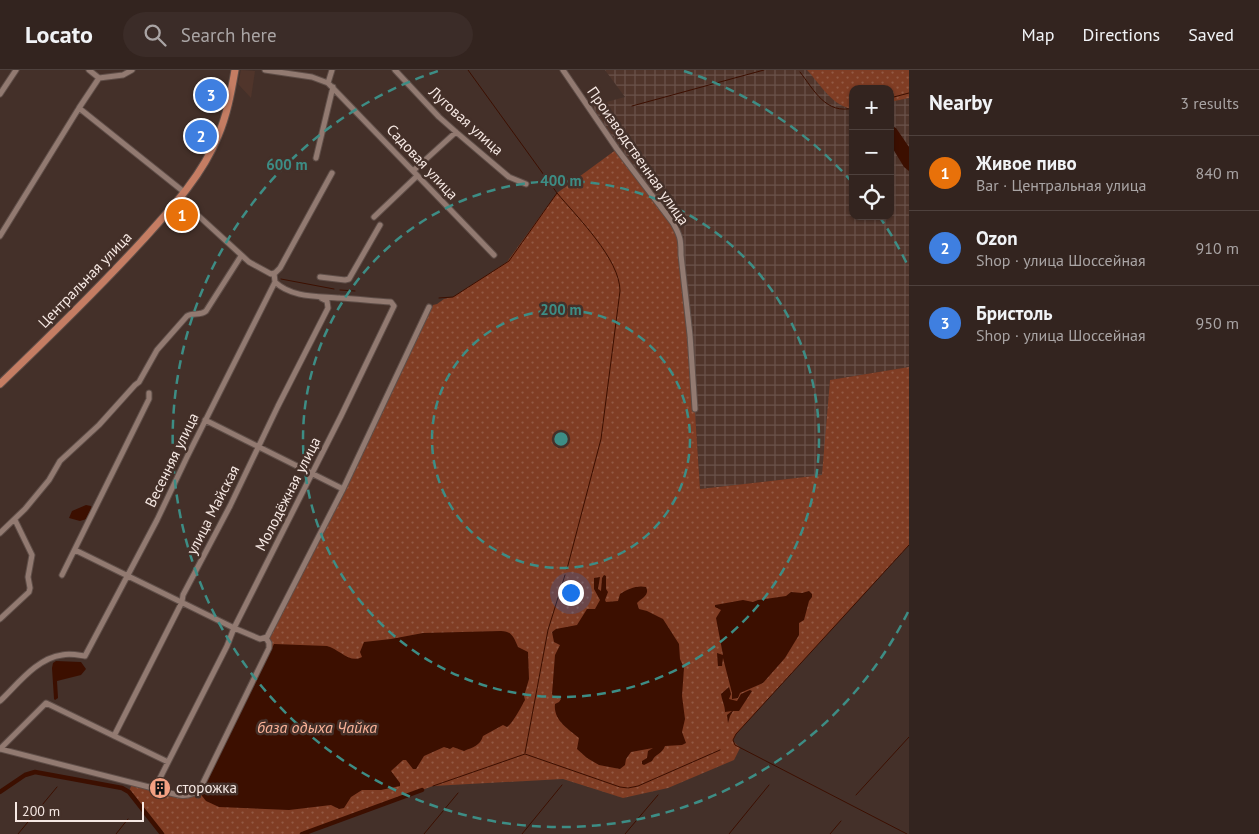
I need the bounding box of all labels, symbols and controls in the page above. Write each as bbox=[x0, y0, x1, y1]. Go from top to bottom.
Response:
search box bbox=[123, 12, 473, 57]
text: Locato bbox=[25, 19, 93, 50]
icon: search bbox=[141, 21, 169, 49]
text: Search here bbox=[181, 23, 277, 47]
text: Map bbox=[1022, 23, 1054, 46]
text: Directions bbox=[1082, 23, 1160, 46]
text: Saved bbox=[1188, 23, 1234, 46]
pin: 3 bbox=[195, 76, 227, 114]
street label: Луговая улица bbox=[424, 81, 508, 159]
street label: Производственная улица bbox=[583, 83, 693, 229]
map controls bbox=[849, 85, 894, 220]
button: + bbox=[849, 85, 894, 130]
text: Nearby bbox=[929, 89, 992, 116]
text: 3 results bbox=[1180, 93, 1239, 113]
pin: 2 bbox=[185, 117, 217, 155]
street label: Садовая улица bbox=[383, 120, 462, 203]
button: − bbox=[849, 130, 894, 175]
text: Живое пиво bbox=[976, 151, 1077, 175]
text: 600 m bbox=[266, 155, 308, 174]
text: 1 bbox=[940, 163, 950, 183]
text: 840 m bbox=[1196, 163, 1239, 183]
text: 400 m bbox=[540, 171, 582, 190]
button: locate bbox=[849, 175, 894, 220]
text: Bar · Центральная улица bbox=[976, 175, 1147, 195]
pin: 1 bbox=[166, 196, 198, 234]
text: Ozon bbox=[976, 226, 1018, 250]
street label: Центральная улица bbox=[34, 228, 135, 332]
text: 2 bbox=[940, 238, 950, 258]
text: 910 m bbox=[1196, 238, 1239, 258]
text: Shop · улица Шоссейная bbox=[976, 250, 1146, 270]
text: 200 m bbox=[540, 300, 582, 319]
text: Бристоль bbox=[976, 301, 1053, 325]
text: 3 bbox=[940, 313, 950, 333]
text: 950 m bbox=[1196, 313, 1239, 333]
text: Shop · улица Шоссейная bbox=[976, 325, 1146, 345]
street label: Весенняя улица bbox=[140, 409, 203, 510]
centre of rings bbox=[552, 430, 570, 448]
street label: Молодёжная улица bbox=[251, 433, 325, 554]
street label: улица Майская bbox=[182, 462, 243, 558]
your location bbox=[558, 580, 584, 606]
water label: база одыха Чайка bbox=[257, 717, 377, 737]
building icon: сторожка bbox=[148, 776, 172, 800]
place label: сторожка bbox=[176, 778, 237, 797]
scale bar bbox=[15, 799, 144, 822]
text: 200 m bbox=[22, 802, 60, 820]

